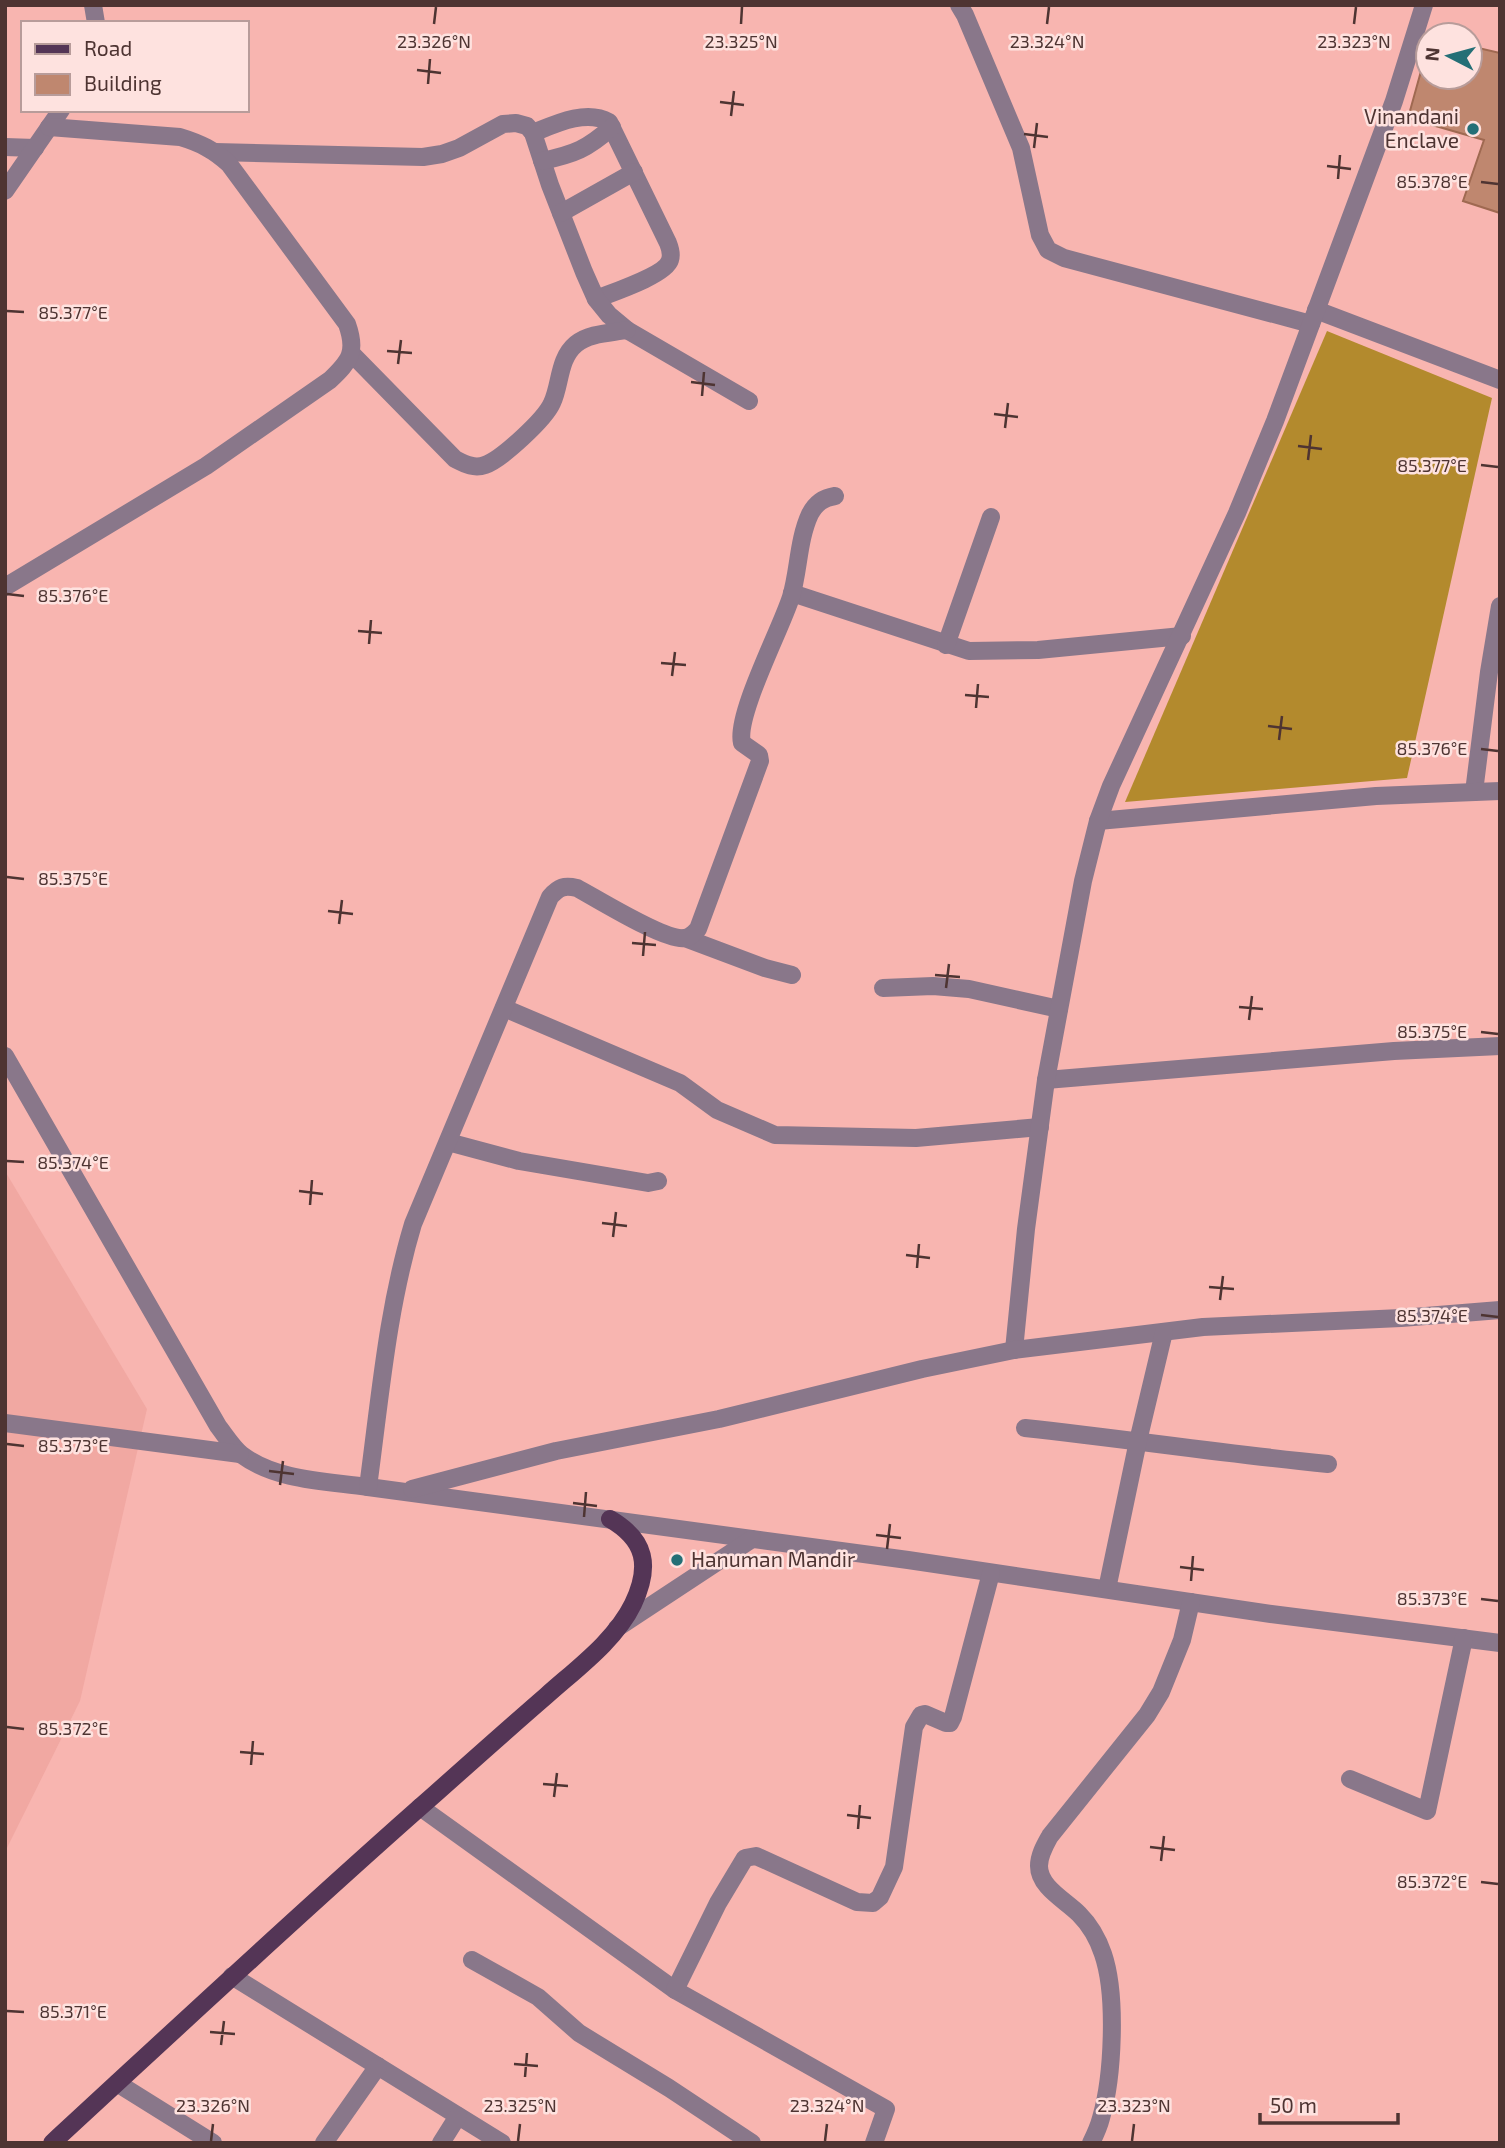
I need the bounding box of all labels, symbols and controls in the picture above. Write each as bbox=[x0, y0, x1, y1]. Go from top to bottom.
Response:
legend bbox=[21, 21, 248, 112]
north arrow bbox=[1414, 21, 1484, 91]
text: 23.326°N bbox=[397, 30, 471, 52]
text: 23.325°N bbox=[704, 30, 778, 52]
text: 23.324°N bbox=[1010, 30, 1084, 52]
text: 23.323°N bbox=[1317, 30, 1391, 52]
text: Road bbox=[84, 35, 132, 60]
text: N bbox=[1419, 46, 1444, 62]
text: Building bbox=[84, 70, 162, 95]
place label: Vinandani Enclave bbox=[1364, 103, 1459, 152]
marker: Vinandani Enclave bbox=[1465, 121, 1481, 137]
text: 85.378°E bbox=[1396, 170, 1468, 192]
text: 85.377°E bbox=[38, 301, 108, 323]
text: 85.377°E bbox=[1397, 454, 1467, 476]
text: 85.376°E bbox=[38, 584, 108, 606]
text: 85.376°E bbox=[1397, 737, 1467, 759]
text: 85.375°E bbox=[38, 867, 108, 889]
text: 85.375°E bbox=[1397, 1020, 1467, 1042]
text: 85.374°E bbox=[37, 1151, 109, 1173]
text: 85.374°E bbox=[1396, 1304, 1468, 1326]
text: 85.373°E bbox=[38, 1434, 108, 1456]
place label: Hanuman Mandir bbox=[691, 1546, 856, 1571]
marker: Hanuman Mandir bbox=[669, 1552, 685, 1568]
text: 85.373°E bbox=[1397, 1587, 1467, 1609]
text: 85.372°E bbox=[38, 1717, 108, 1739]
text: 85.372°E bbox=[1397, 1870, 1467, 1892]
text: 85.371°E bbox=[39, 2000, 107, 2022]
scale bar bbox=[1260, 2082, 1398, 2126]
text: 50 m bbox=[1270, 2092, 1317, 2117]
text: 23.326°N bbox=[176, 2094, 250, 2116]
text: 23.325°N bbox=[483, 2094, 557, 2116]
text: 23.324°N bbox=[790, 2094, 864, 2116]
text: 23.323°N bbox=[1097, 2094, 1171, 2116]

